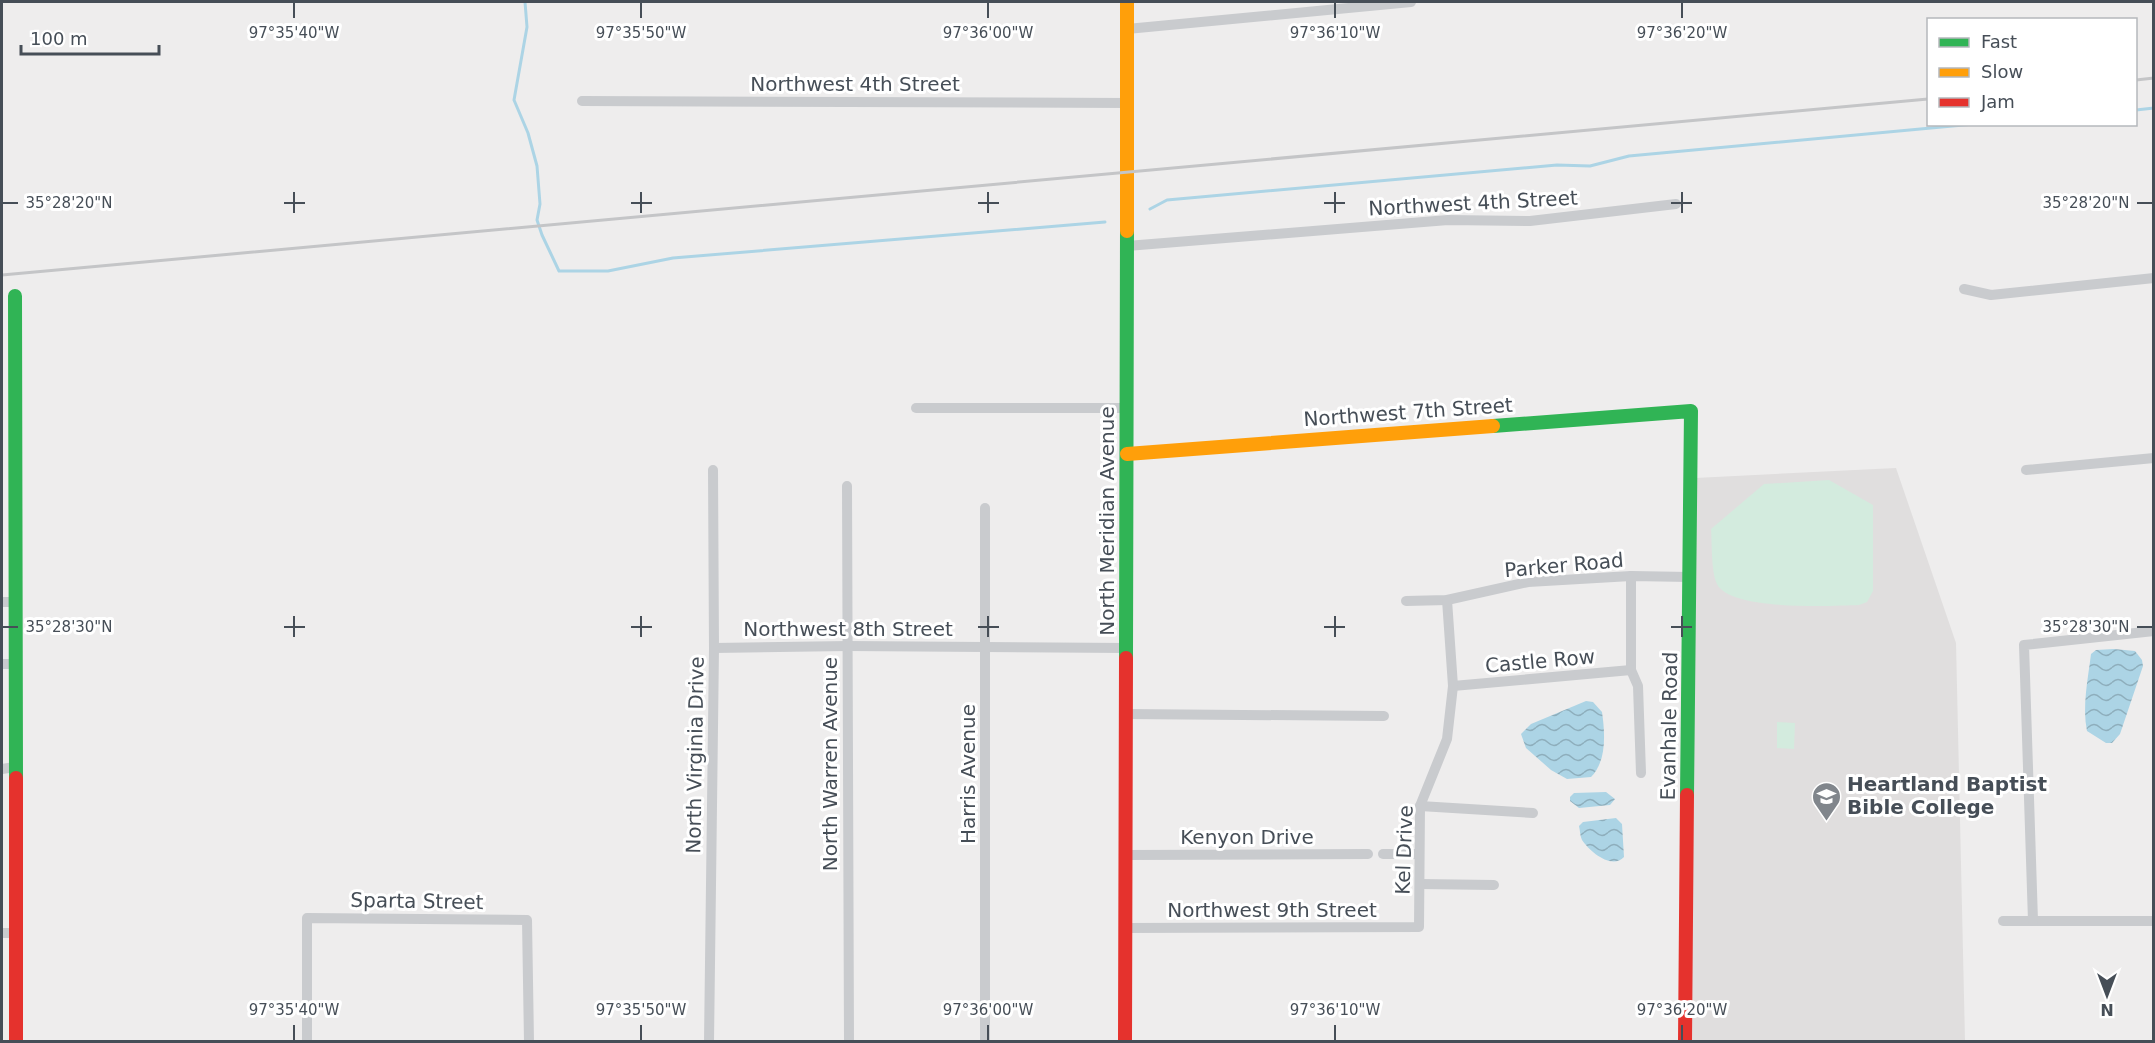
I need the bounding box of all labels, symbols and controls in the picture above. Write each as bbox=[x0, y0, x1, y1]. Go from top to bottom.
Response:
scale bar bbox=[21, 18, 159, 56]
legend bbox=[1927, 18, 2137, 126]
text: 97°35'40"W bbox=[249, 24, 339, 42]
text: 97°35'50"W bbox=[596, 24, 686, 42]
text: 97°36'00"W bbox=[943, 24, 1033, 42]
text: 97°36'10"W bbox=[1290, 24, 1380, 42]
text: 97°36'20"W bbox=[1637, 24, 1727, 42]
text: 100 m bbox=[30, 28, 88, 49]
text: Fast bbox=[1981, 31, 2017, 52]
text: Slow bbox=[1981, 61, 2023, 82]
street label: Northwest 4th Street bbox=[750, 72, 960, 96]
text: Jam bbox=[1980, 91, 2015, 112]
street label: Northwest 4th Street bbox=[1368, 186, 1578, 220]
text: 35°28'20"N bbox=[25, 194, 113, 212]
text: 35°28'20"N bbox=[2042, 194, 2130, 212]
street label: Northwest 7th Street bbox=[1303, 393, 1514, 431]
street label: North Meridian Avenue bbox=[1095, 406, 1119, 636]
street label: Parker Road bbox=[1503, 548, 1625, 582]
street label: Northwest 8th Street bbox=[743, 617, 953, 641]
text: 35°28'30"N bbox=[25, 618, 113, 636]
text: 35°28'30"N bbox=[2042, 618, 2130, 636]
street label: Castle Row bbox=[1484, 644, 1596, 678]
street label: Evanhale Road bbox=[1656, 651, 1682, 801]
street label: North Virginia Drive bbox=[681, 656, 709, 854]
street label: North Warren Avenue bbox=[818, 657, 842, 871]
street label: Harris Avenue bbox=[956, 704, 980, 844]
place label: Heartland Baptist Bible College bbox=[1847, 772, 2047, 819]
school or university icon: Heartland Baptist Bible College bbox=[1810, 780, 1842, 822]
street label: Kel Drive bbox=[1390, 805, 1418, 895]
street label: Kenyon Drive bbox=[1180, 825, 1314, 849]
street label: Sparta Street bbox=[350, 888, 484, 914]
street label: Northwest 9th Street bbox=[1167, 898, 1377, 922]
north arrow bbox=[2077, 965, 2137, 1025]
text: N bbox=[2100, 1000, 2114, 1019]
text: 97°35'40"W bbox=[249, 1001, 339, 1019]
text: 97°35'50"W bbox=[596, 1001, 686, 1019]
text: 97°36'00"W bbox=[943, 1001, 1033, 1019]
text: 97°36'10"W bbox=[1290, 1001, 1380, 1019]
text: 97°36'20"W bbox=[1637, 1001, 1727, 1019]

